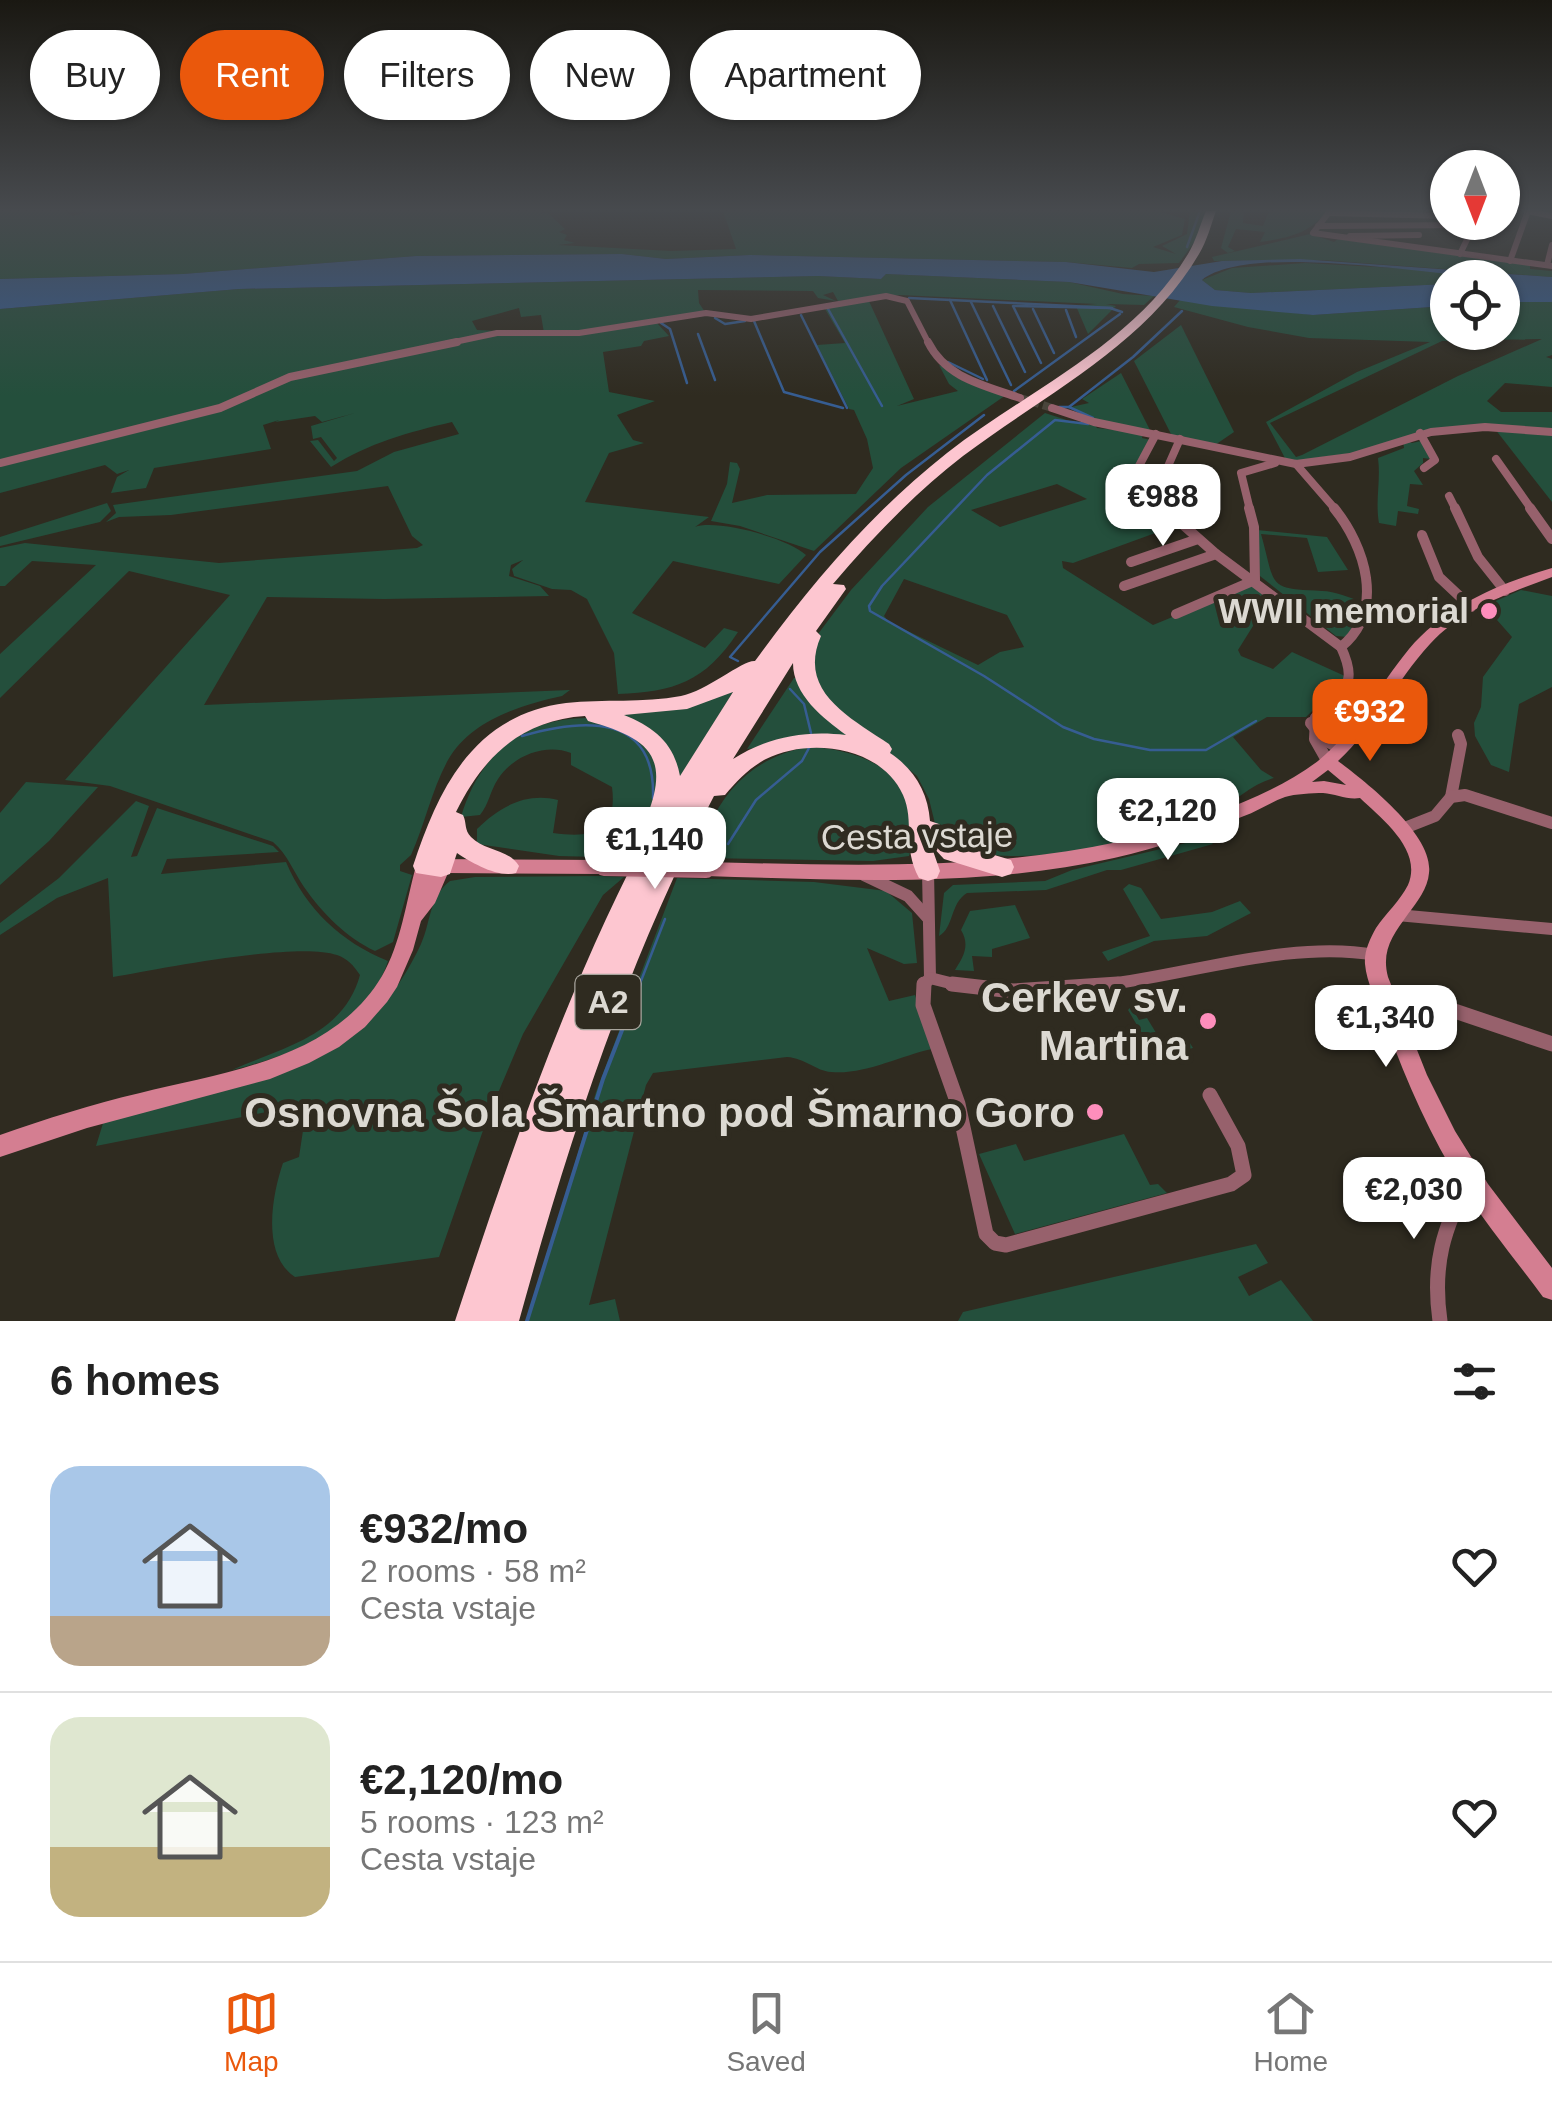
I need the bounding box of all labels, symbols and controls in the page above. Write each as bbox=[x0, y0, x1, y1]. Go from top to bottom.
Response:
chip: Buy bbox=[30, 30, 160, 120]
chip: Rent bbox=[180, 30, 324, 120]
chip: Filters bbox=[344, 30, 510, 120]
chip: New bbox=[530, 30, 670, 120]
chip: Apartment bbox=[690, 30, 921, 120]
north arrow bbox=[1430, 150, 1520, 240]
map controls bbox=[1430, 150, 1520, 350]
button: locate bbox=[1430, 260, 1520, 350]
pin: €988 bbox=[1104, 464, 1222, 549]
text: €988 bbox=[1127, 478, 1199, 514]
place label: WWII memorial bbox=[1218, 591, 1469, 630]
marker: WWII memorial bbox=[1478, 600, 1500, 622]
pin: €932 bbox=[1311, 679, 1429, 764]
text: €932 bbox=[1334, 693, 1406, 729]
pin: €2,120 bbox=[1087, 778, 1249, 863]
text: €2,120 bbox=[1119, 792, 1217, 828]
pin: €1,140 bbox=[574, 807, 736, 892]
street label: Cesta vstaje bbox=[820, 814, 1014, 857]
text: €1,140 bbox=[606, 821, 704, 857]
place label: Cerkev sv. Martina bbox=[981, 974, 1189, 1069]
road number: A2 bbox=[576, 975, 640, 1029]
pin: €1,340 bbox=[1305, 985, 1467, 1070]
text: €1,340 bbox=[1337, 999, 1435, 1035]
marker: Cerkev sv. Martina bbox=[1197, 1010, 1219, 1032]
place label: Osnovna Šola Šmartno pod Šmarno Goro bbox=[244, 1088, 1075, 1136]
marker: Osnovna Šola Šmartno pod Šmarno Goro bbox=[1084, 1101, 1106, 1123]
pin: €2,030 bbox=[1333, 1157, 1495, 1242]
text: €2,030 bbox=[1365, 1171, 1463, 1207]
icon: filters bbox=[1447, 1354, 1502, 1409]
text: 6 homes bbox=[50, 1357, 220, 1404]
text: €932/mo bbox=[360, 1505, 528, 1552]
icon: home bbox=[130, 1506, 250, 1626]
icon: heart bbox=[1447, 1539, 1502, 1594]
text: 2 rooms · 58 m² bbox=[360, 1553, 586, 1589]
text: Cesta vstaje bbox=[360, 1590, 536, 1626]
text: €2,120/mo bbox=[360, 1756, 563, 1803]
icon: home bbox=[130, 1757, 250, 1877]
icon: heart bbox=[1447, 1790, 1502, 1845]
text: 5 rooms · 123 m² bbox=[360, 1804, 604, 1840]
text: Cesta vstaje bbox=[360, 1841, 536, 1877]
tab: Map bbox=[224, 1986, 279, 2078]
tab: Saved bbox=[726, 1986, 806, 2078]
tab: Home bbox=[1253, 1986, 1328, 2078]

